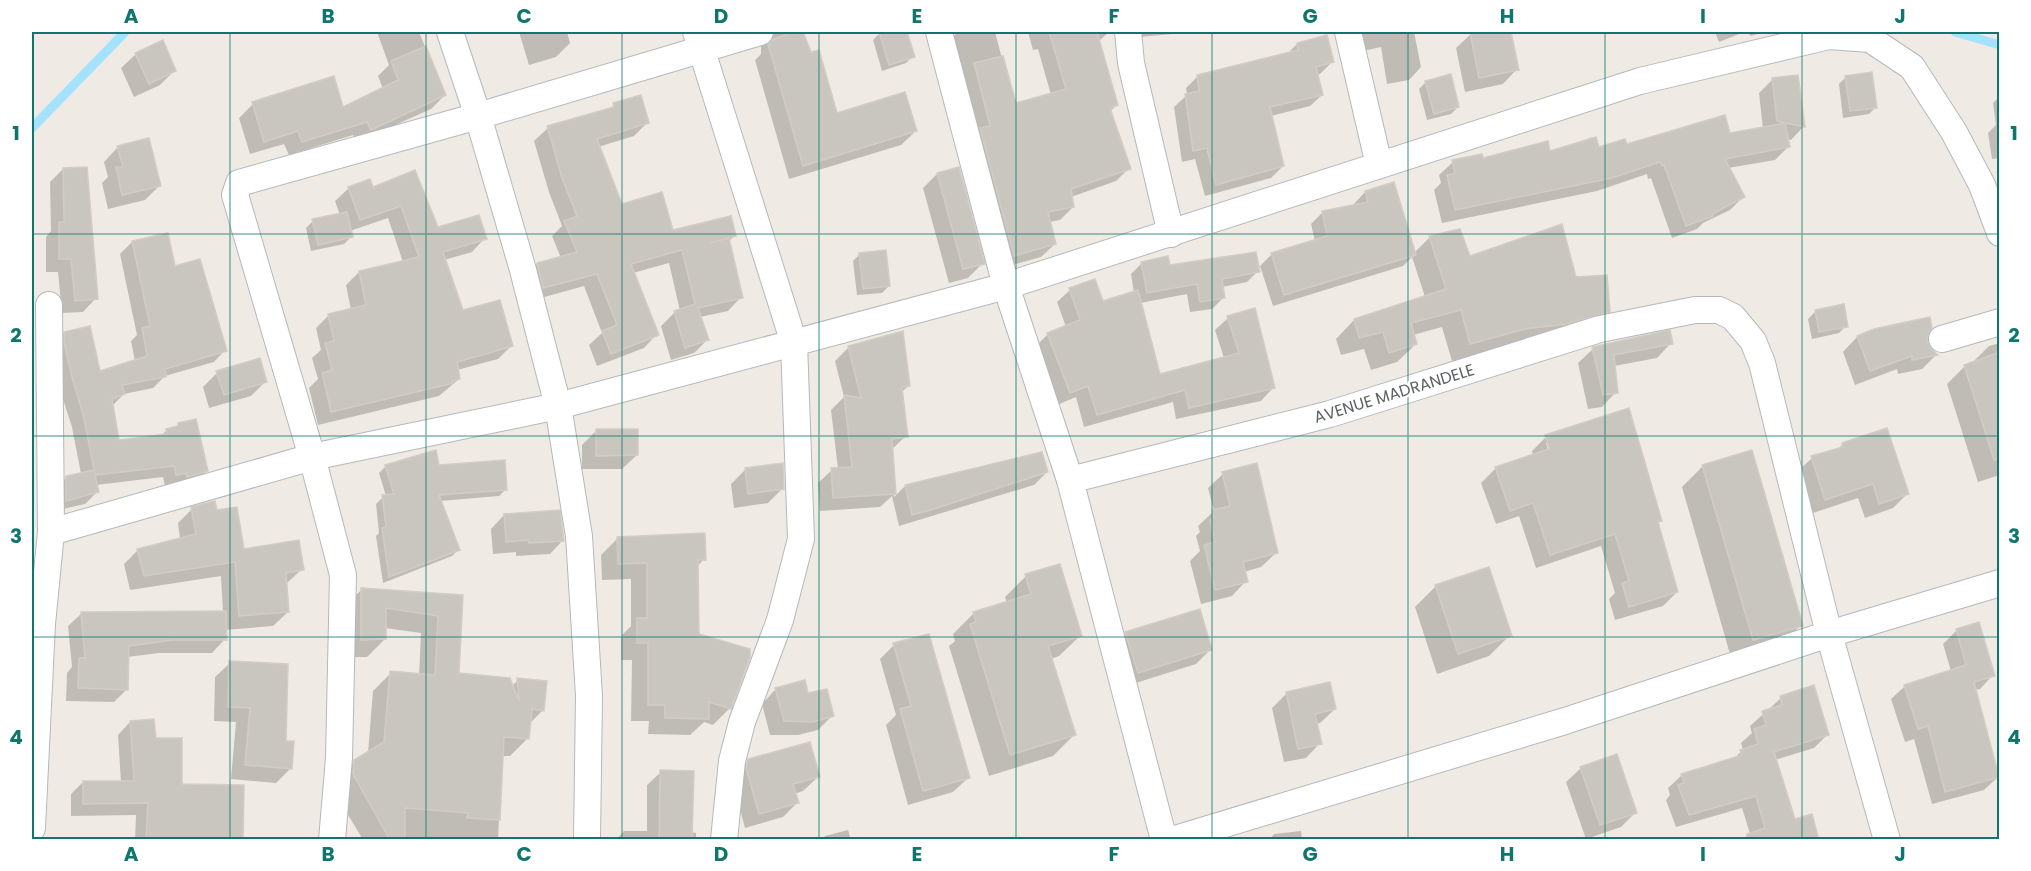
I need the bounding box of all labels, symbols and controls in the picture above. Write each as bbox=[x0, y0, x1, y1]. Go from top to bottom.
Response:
text: A bbox=[124, 2, 139, 30]
text: B bbox=[321, 2, 335, 30]
text: C bbox=[516, 2, 532, 30]
text: D bbox=[714, 2, 728, 30]
text: E bbox=[912, 2, 922, 30]
text: F bbox=[1109, 2, 1120, 30]
text: G bbox=[1302, 2, 1318, 30]
text: H bbox=[1500, 2, 1514, 30]
text: I bbox=[1700, 2, 1706, 30]
text: J bbox=[1894, 2, 1906, 30]
text: 1 bbox=[12, 119, 20, 147]
text: 1 bbox=[2010, 119, 2018, 147]
text: 2 bbox=[10, 321, 22, 349]
text: 2 bbox=[2008, 321, 2020, 349]
street label: AVENUE MADRANDELE bbox=[1311, 358, 1477, 429]
text: 3 bbox=[10, 522, 22, 550]
text: 3 bbox=[2008, 522, 2020, 550]
text: 4 bbox=[9, 723, 23, 751]
text: 4 bbox=[2007, 723, 2021, 751]
text: A bbox=[124, 840, 139, 868]
text: B bbox=[321, 840, 335, 868]
text: C bbox=[516, 840, 532, 868]
text: D bbox=[714, 840, 728, 868]
text: E bbox=[912, 840, 922, 868]
text: F bbox=[1109, 840, 1120, 868]
text: G bbox=[1302, 840, 1318, 868]
text: H bbox=[1500, 840, 1514, 868]
text: I bbox=[1700, 840, 1706, 868]
text: J bbox=[1894, 840, 1906, 868]

